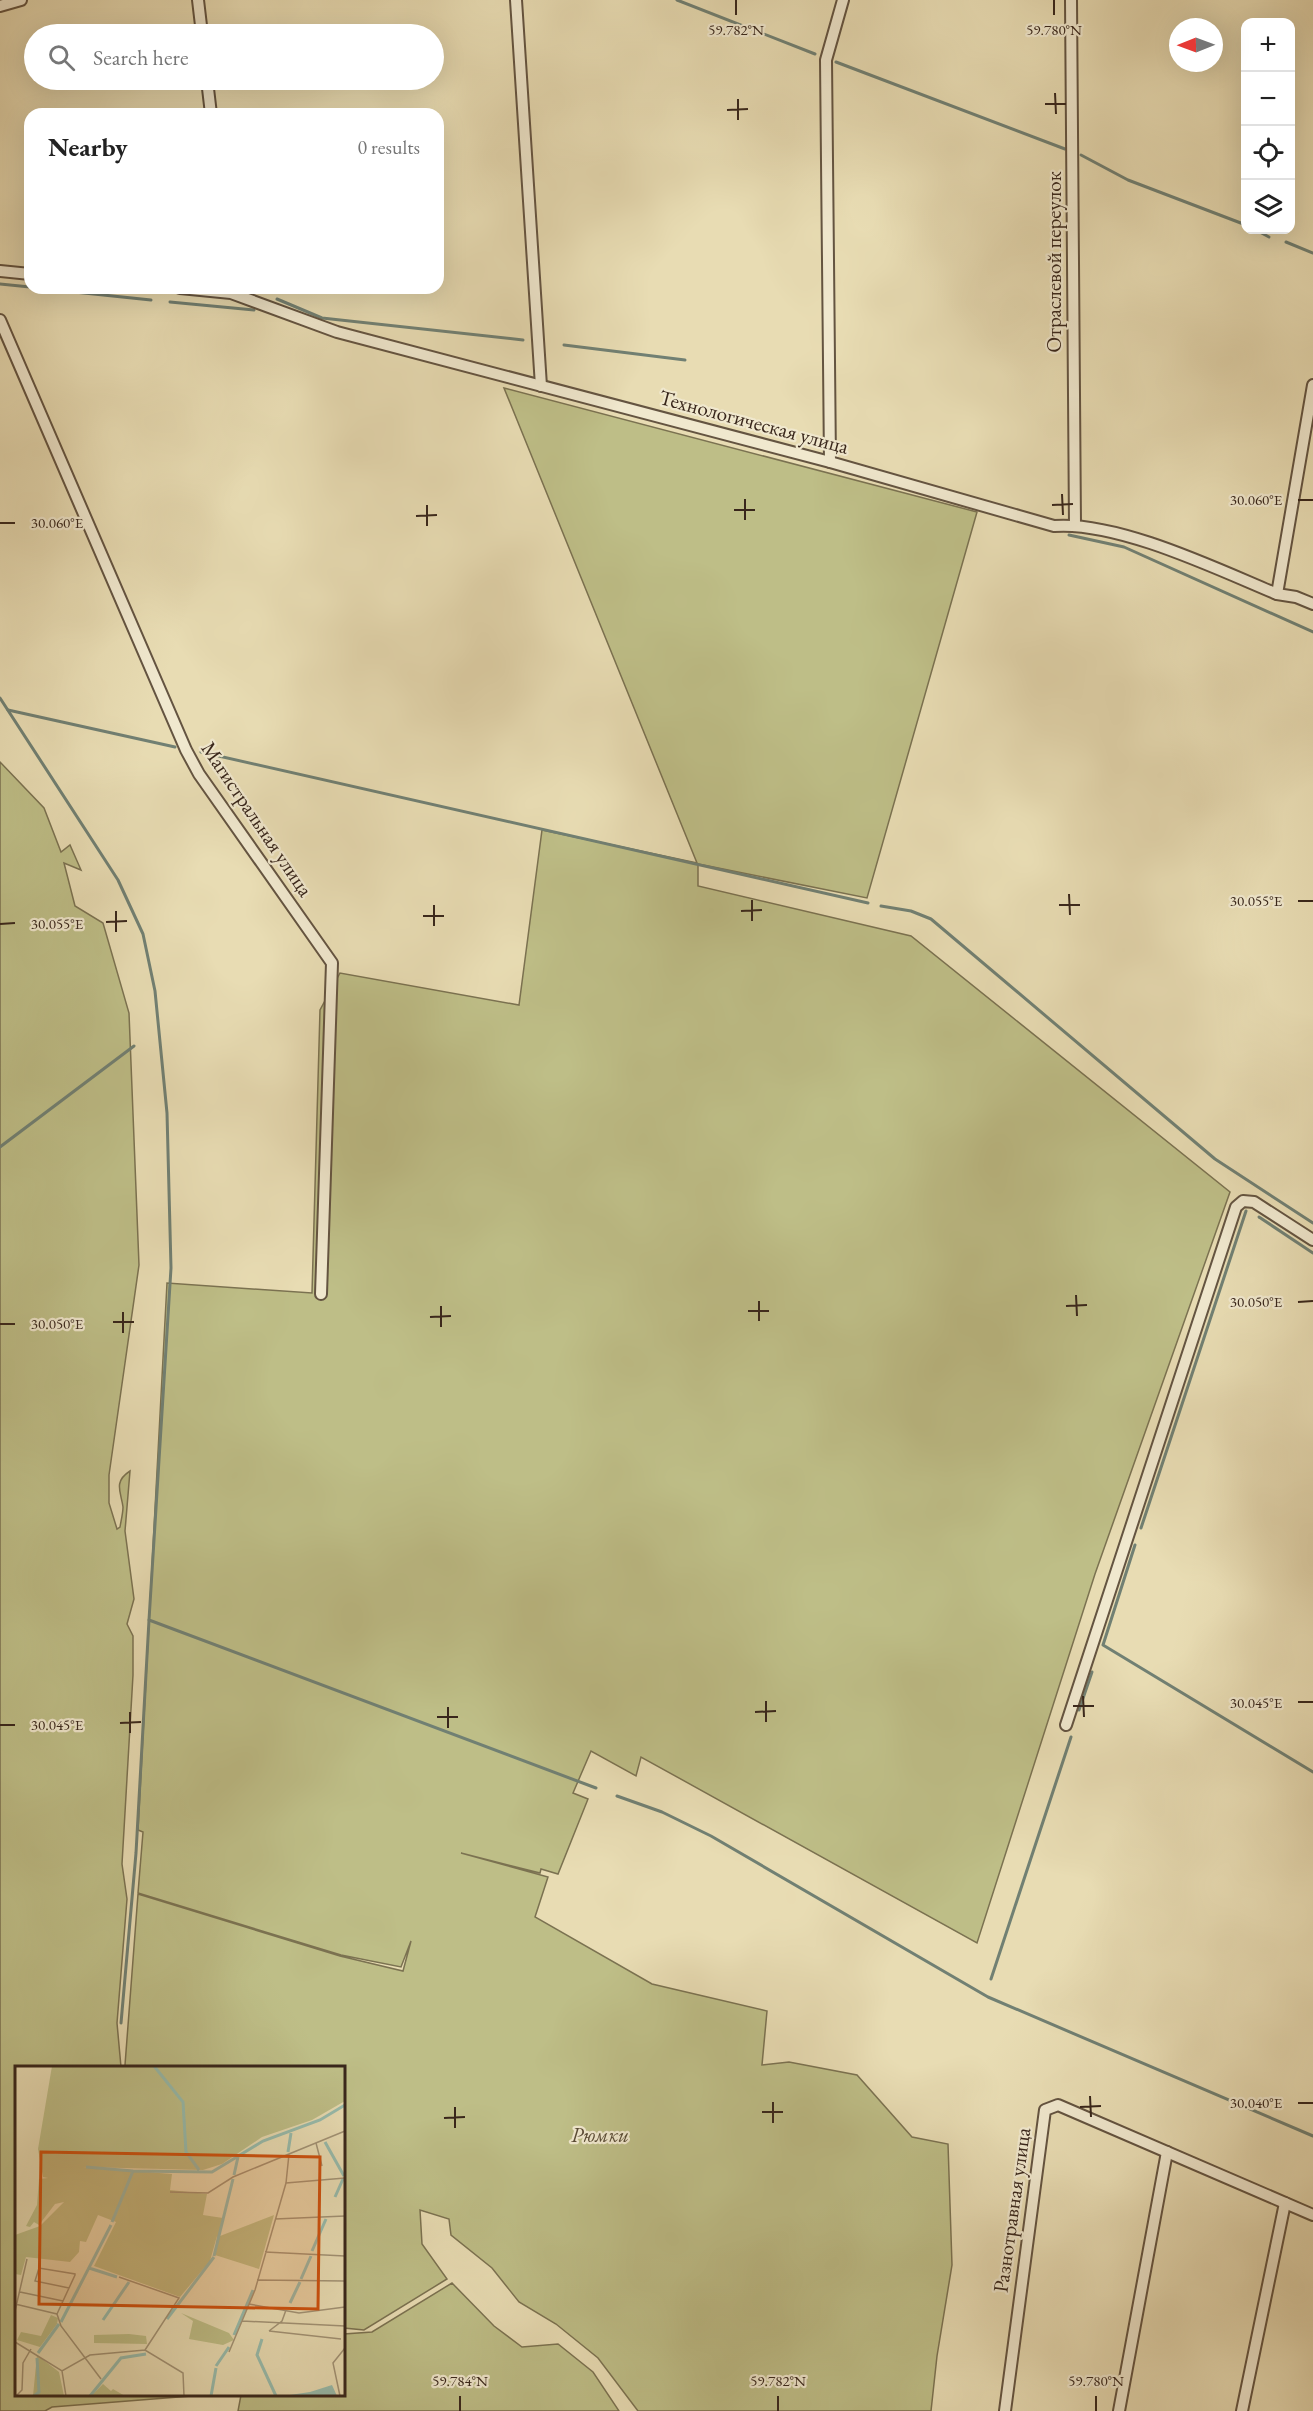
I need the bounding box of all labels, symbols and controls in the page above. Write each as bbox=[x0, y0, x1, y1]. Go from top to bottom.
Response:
north arrow bbox=[1169, 18, 1223, 72]
map controls bbox=[1241, 18, 1295, 234]
button: + bbox=[1241, 18, 1295, 72]
text: 59.782°N bbox=[708, 20, 764, 39]
text: 59.780°N bbox=[1026, 20, 1082, 39]
search box bbox=[24, 24, 444, 90]
icon: search bbox=[45, 41, 78, 74]
text: Search here bbox=[93, 43, 188, 72]
button: − bbox=[1241, 72, 1295, 126]
button: locate bbox=[1241, 126, 1295, 180]
text: Nearby bbox=[48, 130, 128, 164]
text: 0 results bbox=[357, 134, 420, 160]
street label: Отраслевой переулок bbox=[1040, 171, 1067, 353]
button: layers bbox=[1241, 180, 1295, 234]
street label: Технологическая улица bbox=[656, 383, 852, 460]
text: 30.060°E bbox=[1230, 490, 1283, 509]
text: 30.060°E bbox=[31, 513, 84, 532]
street label: Магистральная улица bbox=[195, 736, 320, 902]
text: 30.055°E bbox=[1230, 891, 1283, 910]
text: 30.055°E bbox=[31, 914, 84, 933]
text: 30.050°E bbox=[1230, 1292, 1283, 1311]
text: 30.050°E bbox=[31, 1314, 84, 1333]
text: 30.045°E bbox=[1230, 1693, 1283, 1712]
text: 30.045°E bbox=[31, 1715, 84, 1734]
inset map bbox=[15, 2066, 345, 2396]
text: 30.040°E bbox=[1230, 2093, 1283, 2112]
park label: Рюмки bbox=[571, 2121, 629, 2148]
street label: Разнотравная улица bbox=[987, 2125, 1037, 2294]
text: 59.784°N bbox=[432, 2371, 488, 2390]
text: 59.782°N bbox=[750, 2371, 806, 2390]
text: 59.780°N bbox=[1068, 2371, 1124, 2390]

